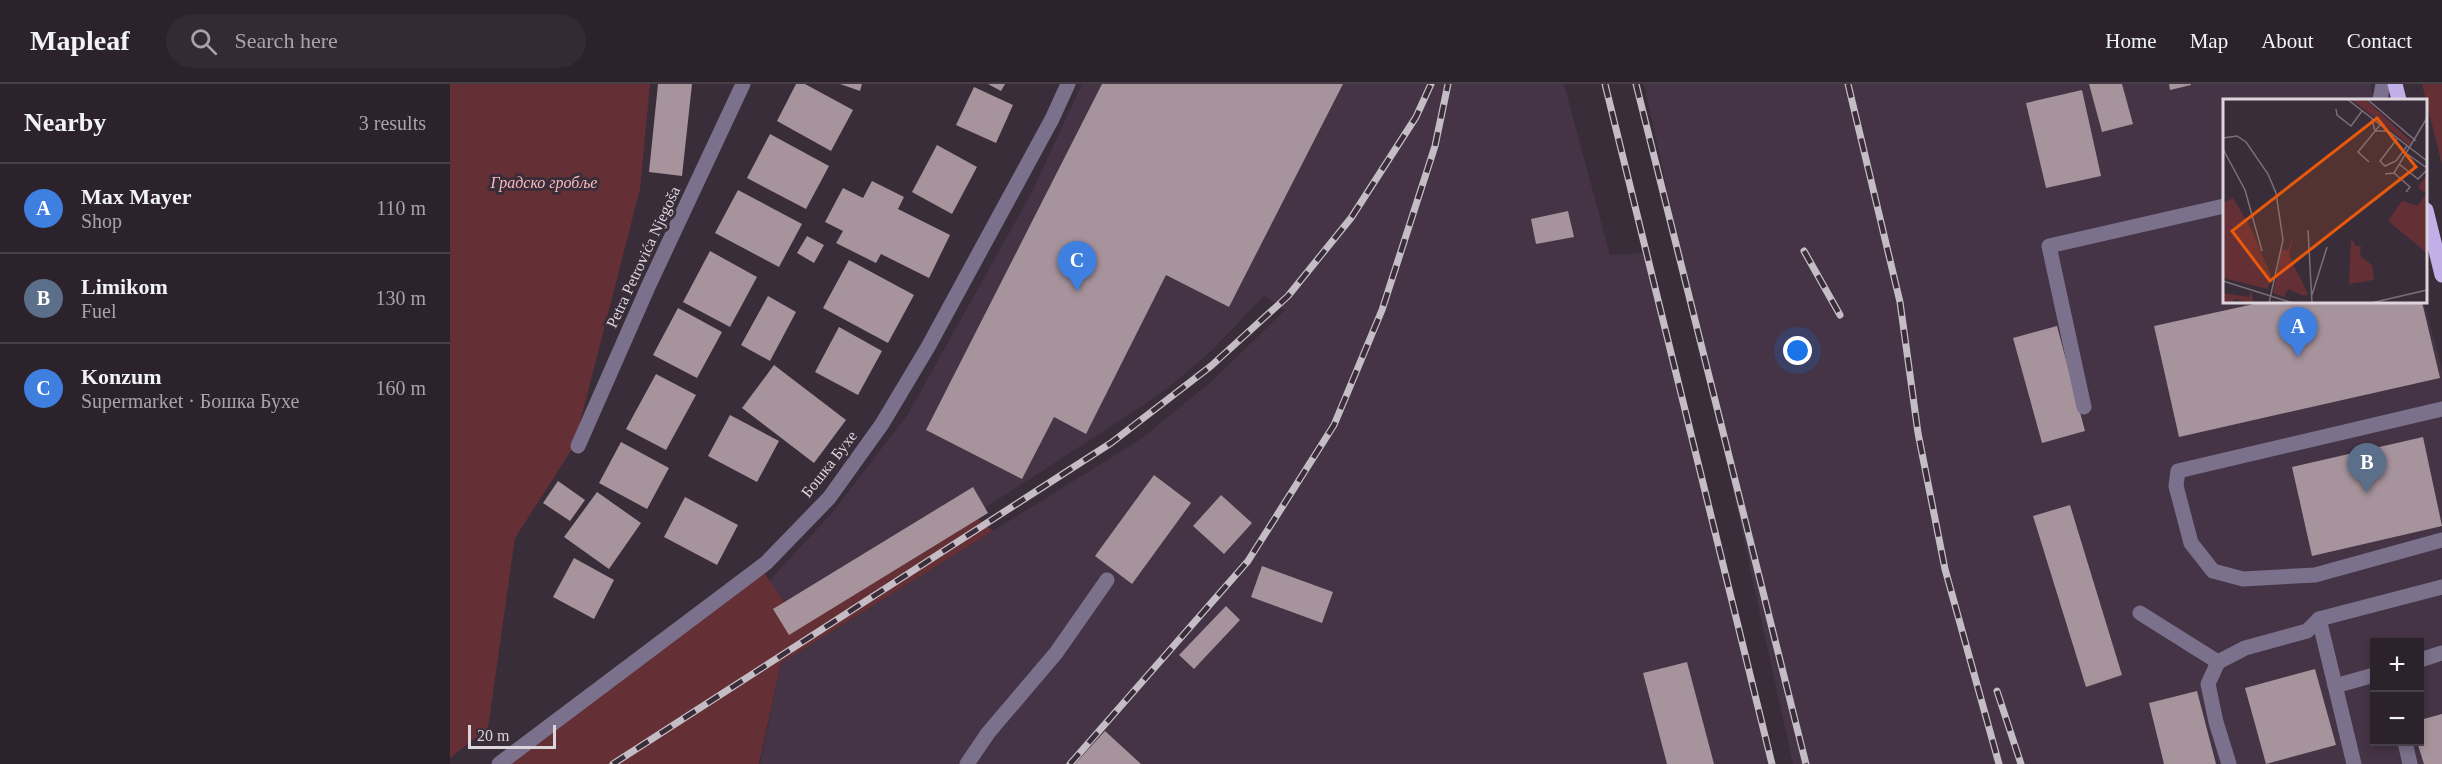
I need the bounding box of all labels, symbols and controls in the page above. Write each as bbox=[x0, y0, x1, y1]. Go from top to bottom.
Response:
search box bbox=[166, 14, 586, 68]
text: Mapleaf bbox=[30, 25, 130, 56]
icon: search bbox=[187, 25, 220, 58]
text: Search here bbox=[235, 28, 338, 53]
text: Home bbox=[2105, 29, 2157, 53]
text: Map bbox=[2190, 29, 2228, 53]
text: About bbox=[2261, 29, 2314, 53]
text: Contact bbox=[2347, 29, 2412, 53]
inset map bbox=[2223, 99, 2427, 303]
text: Nearby bbox=[24, 108, 106, 137]
text: 3 results bbox=[359, 112, 426, 134]
park label: Градско гробље bbox=[490, 174, 597, 192]
text: Max Mayer bbox=[81, 184, 192, 209]
street label: Petra Petrovića Njegoša bbox=[603, 184, 684, 331]
text: A bbox=[36, 197, 51, 219]
text: 110 m bbox=[376, 197, 426, 219]
text: Shop bbox=[81, 210, 122, 232]
pin: C bbox=[1058, 242, 1096, 291]
text: Limikom bbox=[81, 274, 168, 299]
text: B bbox=[37, 287, 50, 309]
text: 130 m bbox=[375, 287, 426, 309]
text: Fuel bbox=[81, 300, 117, 322]
pin: A bbox=[2278, 308, 2318, 357]
your location bbox=[1783, 336, 1812, 365]
text: Konzum bbox=[81, 364, 162, 389]
text: C bbox=[36, 377, 51, 399]
text: 160 m bbox=[375, 377, 426, 399]
text: Supermarket · Бошка Бухе bbox=[81, 390, 299, 412]
street label: Бошка Бухе bbox=[798, 427, 861, 501]
pin: B bbox=[2348, 444, 2386, 493]
map controls bbox=[2370, 638, 2424, 746]
button: + bbox=[2370, 638, 2424, 692]
button: − bbox=[2370, 692, 2424, 746]
scale bar bbox=[468, 722, 556, 750]
text: 20 m bbox=[477, 727, 509, 744]

